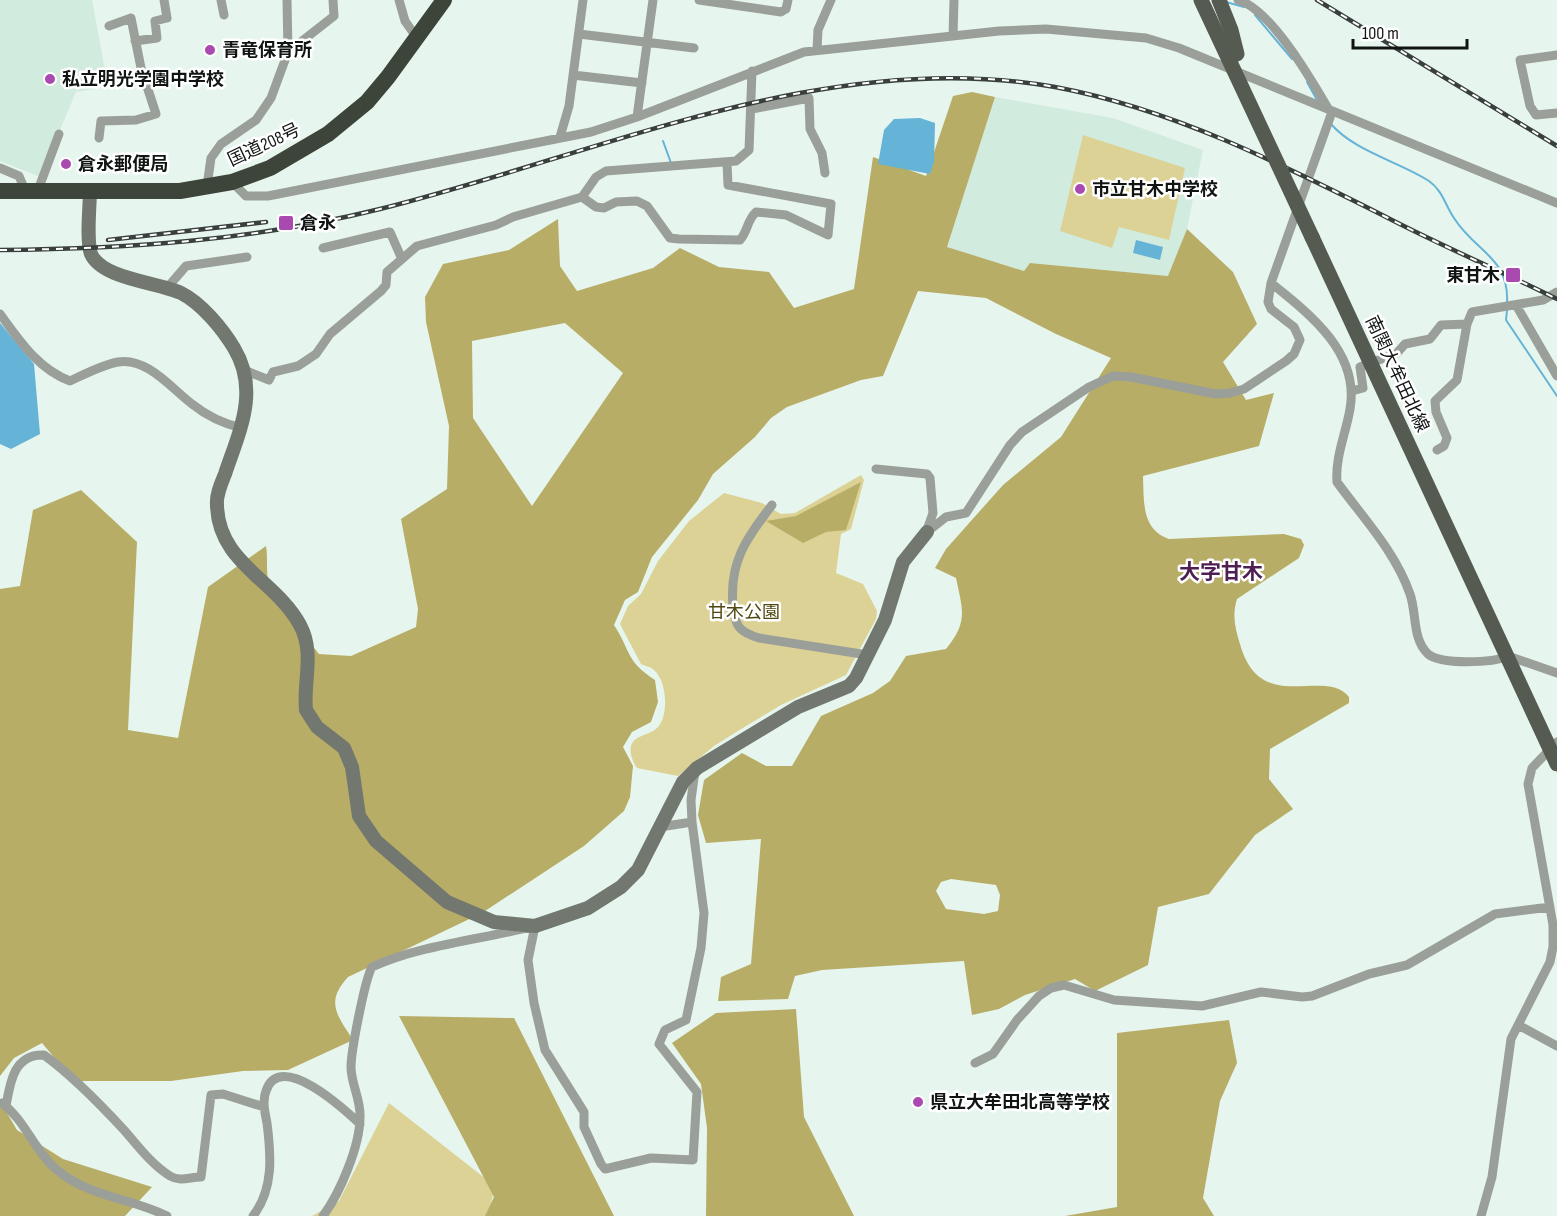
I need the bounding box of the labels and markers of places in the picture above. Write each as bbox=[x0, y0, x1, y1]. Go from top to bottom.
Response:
place label: 青竜保育所 bbox=[222, 40, 312, 61]
marker: 青竜保育所 bbox=[203, 43, 217, 57]
place label: 私立明光学園中学校 bbox=[62, 69, 224, 90]
marker: 私立明光学園中学校 bbox=[43, 72, 57, 86]
place label: 倉永郵便局 bbox=[78, 154, 168, 175]
marker: 倉永郵便局 bbox=[59, 157, 73, 171]
place label: 市立甘木中学校 bbox=[1092, 179, 1218, 200]
marker: 市立甘木中学校 bbox=[1073, 182, 1087, 196]
place label: 倉永 bbox=[300, 213, 336, 234]
marker: 倉永 bbox=[277, 214, 295, 232]
place label: 東甘木 bbox=[1446, 265, 1500, 286]
marker: 東甘木 bbox=[1504, 266, 1522, 284]
place label: 県立大牟田北高等学校 bbox=[930, 1092, 1110, 1113]
marker: 県立大牟田北高等学校 bbox=[911, 1095, 925, 1109]

